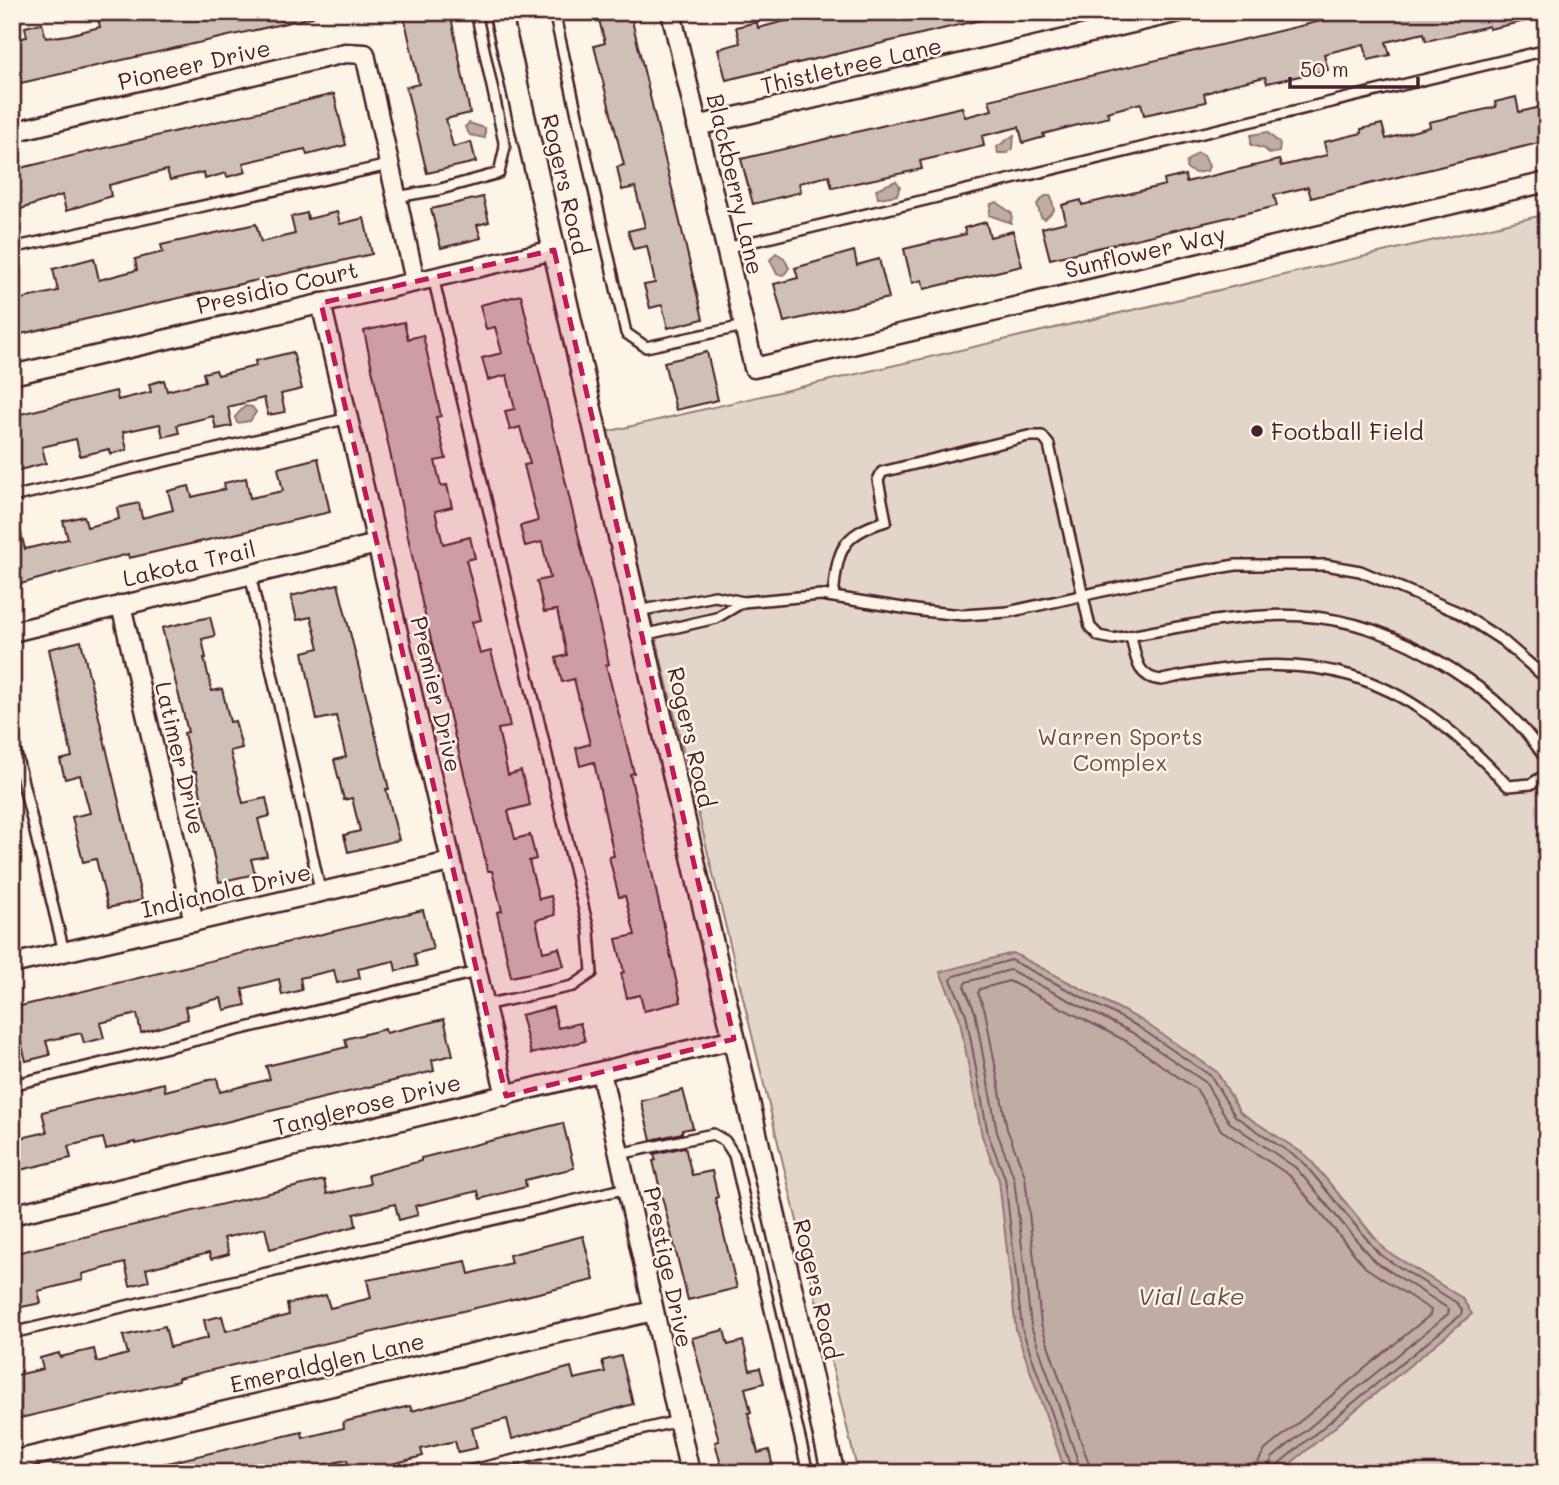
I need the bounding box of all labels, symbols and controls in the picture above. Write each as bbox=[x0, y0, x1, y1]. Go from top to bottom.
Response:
street label: Thistletree Lane bbox=[757, 30, 945, 100]
street label: Pioneer Drive bbox=[115, 32, 273, 96]
scale bar bbox=[1290, 46, 1417, 90]
text: 50 m bbox=[1300, 55, 1349, 82]
street label: Blackberry Lane bbox=[701, 91, 771, 277]
street label: Rogers Road bbox=[535, 111, 597, 257]
street label: Sunflower Way bbox=[1062, 218, 1228, 284]
street label: Presidio Court bbox=[193, 254, 361, 320]
place label: Football Field bbox=[1271, 416, 1424, 446]
marker: Football Field bbox=[1249, 423, 1265, 439]
street label: Lakota Trail bbox=[120, 533, 258, 593]
street label: Premier Drive bbox=[404, 613, 470, 775]
street label: Rogers Road bbox=[661, 664, 723, 810]
street label: Latimer Drive bbox=[149, 679, 213, 837]
park label: Warren Sports Complex bbox=[1037, 721, 1203, 777]
street label: Indianola Drive bbox=[138, 856, 314, 924]
street label: Tanglerose Drive bbox=[270, 1066, 464, 1142]
street label: Prestige Drive bbox=[637, 1184, 701, 1350]
street label: Rogers Road bbox=[787, 1216, 849, 1362]
water label: Vial Lake bbox=[1137, 1280, 1245, 1311]
street label: Emeraldglen Lane bbox=[227, 1325, 427, 1399]

